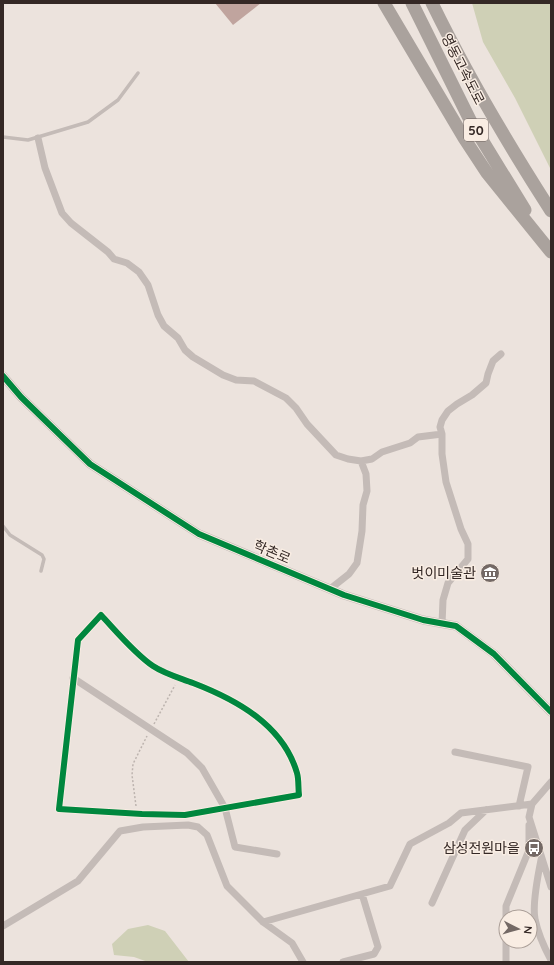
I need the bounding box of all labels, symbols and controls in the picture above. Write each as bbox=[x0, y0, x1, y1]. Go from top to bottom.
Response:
street label: 영동고속도로 bbox=[437, 30, 489, 108]
road number: 50 bbox=[464, 119, 488, 141]
street label: 학촌로 bbox=[251, 536, 293, 568]
museum icon: 벗이미술관 bbox=[479, 562, 501, 584]
place label: 벗이미술관 bbox=[412, 564, 476, 582]
bus stop icon: 삼성전원마을 bbox=[523, 837, 545, 859]
place label: 삼성전원마을 bbox=[443, 839, 520, 857]
north arrow bbox=[498, 909, 538, 949]
text: N bbox=[521, 925, 535, 935]

